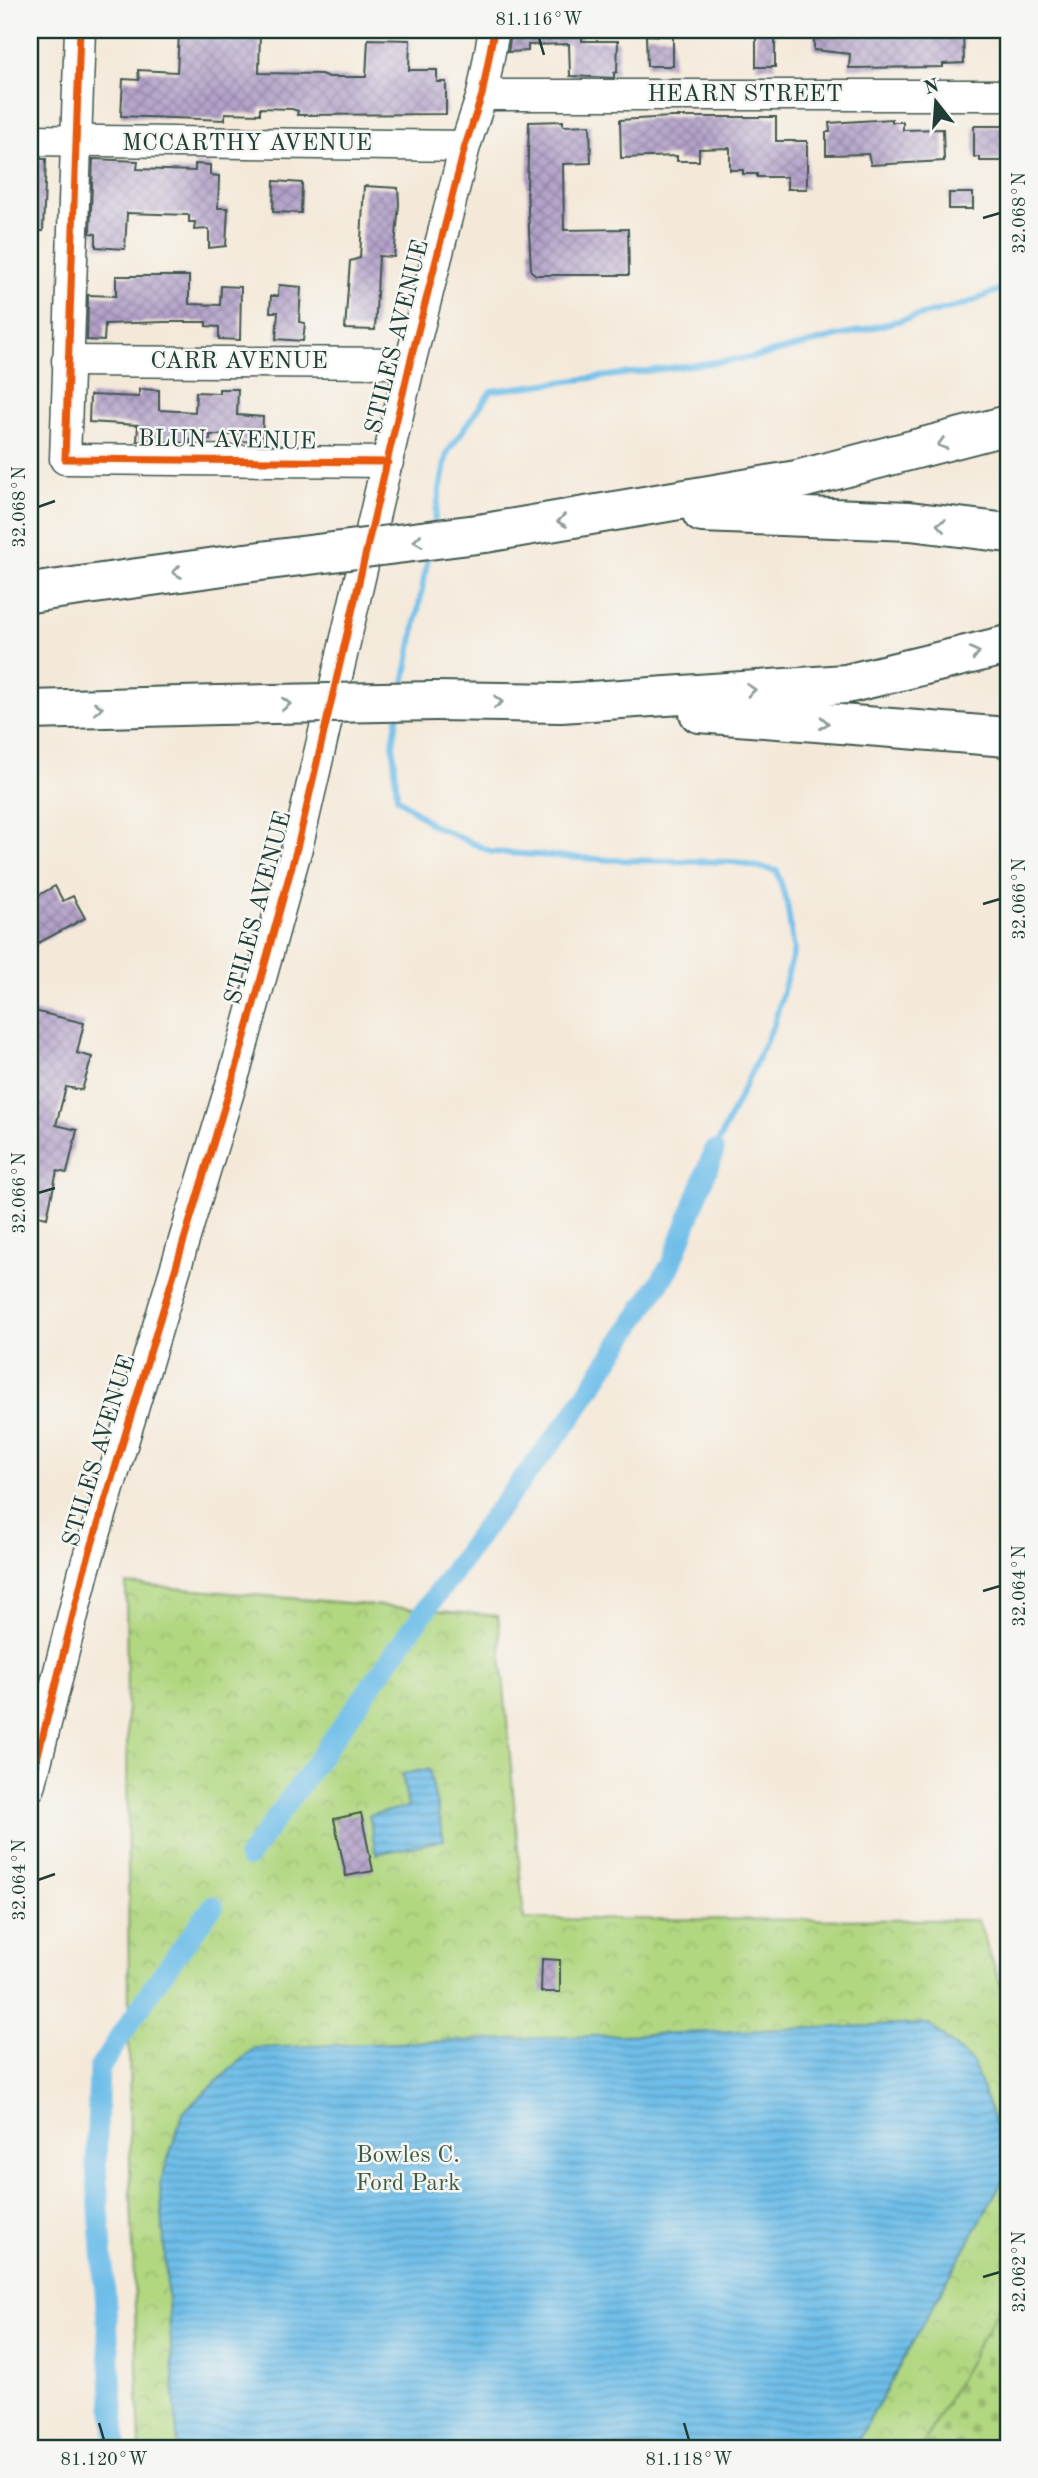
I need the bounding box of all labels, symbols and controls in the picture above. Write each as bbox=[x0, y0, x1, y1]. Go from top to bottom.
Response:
text: 81.116°W bbox=[496, 11, 582, 29]
north arrow bbox=[902, 66, 972, 136]
text: N bbox=[922, 77, 942, 99]
street label: HEARN STREET bbox=[647, 83, 843, 107]
street label: MCCARTHY AVENUE bbox=[122, 132, 372, 156]
text: 32.068°N bbox=[1011, 172, 1029, 254]
street label: STILES AVENUE bbox=[362, 238, 434, 436]
street label: CARR AVENUE bbox=[150, 350, 328, 374]
street label: BLUN AVENUE bbox=[138, 427, 316, 455]
one-way arrow bbox=[937, 435, 949, 450]
text: 32.068°N bbox=[11, 466, 29, 548]
one-way arrow bbox=[556, 513, 568, 528]
one-way arrow bbox=[935, 518, 946, 533]
one-way arrow bbox=[412, 534, 424, 549]
one-way arrow bbox=[171, 565, 183, 580]
one-way arrow bbox=[969, 647, 981, 661]
one-way arrow bbox=[746, 683, 757, 698]
one-way arrow bbox=[493, 694, 504, 709]
one-way arrow bbox=[281, 696, 292, 712]
one-way arrow bbox=[93, 701, 104, 716]
one-way arrow bbox=[819, 715, 830, 730]
street label: STILES AVENUE bbox=[222, 809, 296, 1007]
text: 32.066°N bbox=[1011, 858, 1029, 940]
text: 32.066°N bbox=[11, 1152, 29, 1234]
street label: STILES AVENUE bbox=[59, 1352, 141, 1550]
text: 32.064°N bbox=[1011, 1545, 1029, 1627]
text: 32.064°N bbox=[11, 1839, 29, 1921]
park label: Bowles C. Ford Park bbox=[356, 2144, 460, 2196]
text: 32.062°N bbox=[1011, 2231, 1029, 2313]
text: 81.120°W bbox=[61, 2451, 147, 2469]
text: 81.118°W bbox=[646, 2451, 732, 2469]

